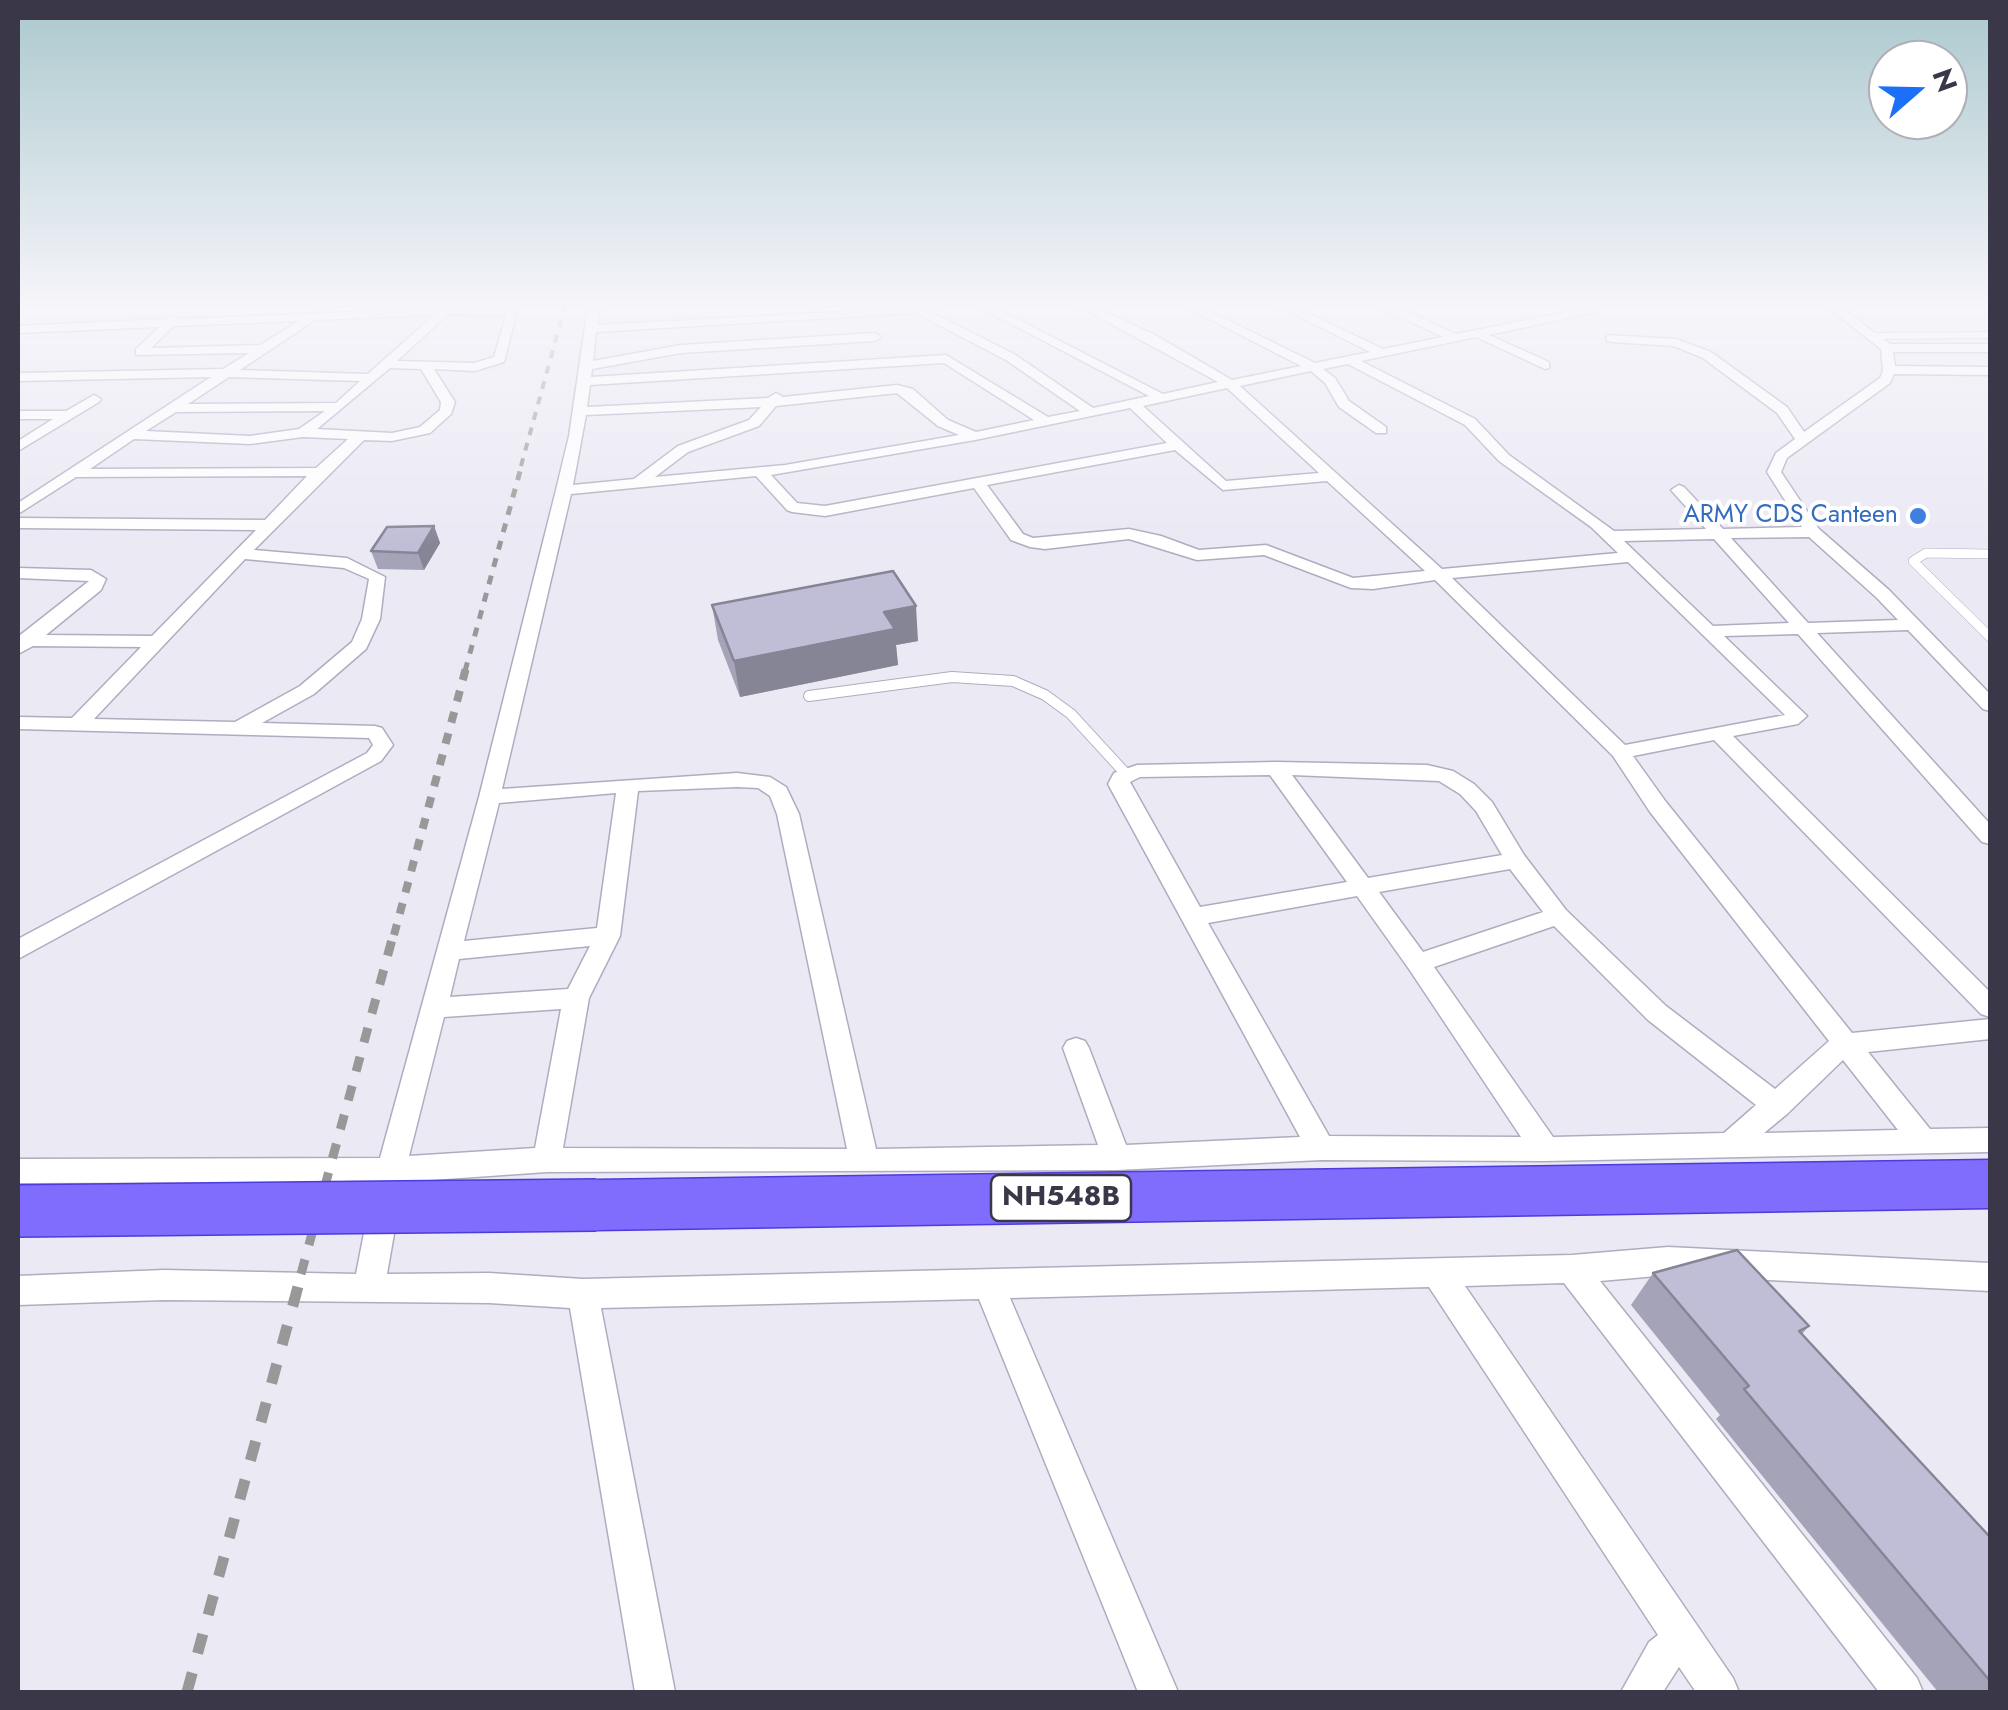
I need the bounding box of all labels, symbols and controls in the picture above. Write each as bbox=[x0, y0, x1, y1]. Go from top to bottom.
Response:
north arrow bbox=[1868, 40, 1968, 140]
text: N bbox=[1922, 63, 1968, 98]
place label: ARMY CDS Canteen bbox=[1683, 501, 1898, 531]
marker: ARMY CDS Canteen bbox=[1907, 505, 1929, 527]
road number: NH548B bbox=[991, 1175, 1131, 1221]

